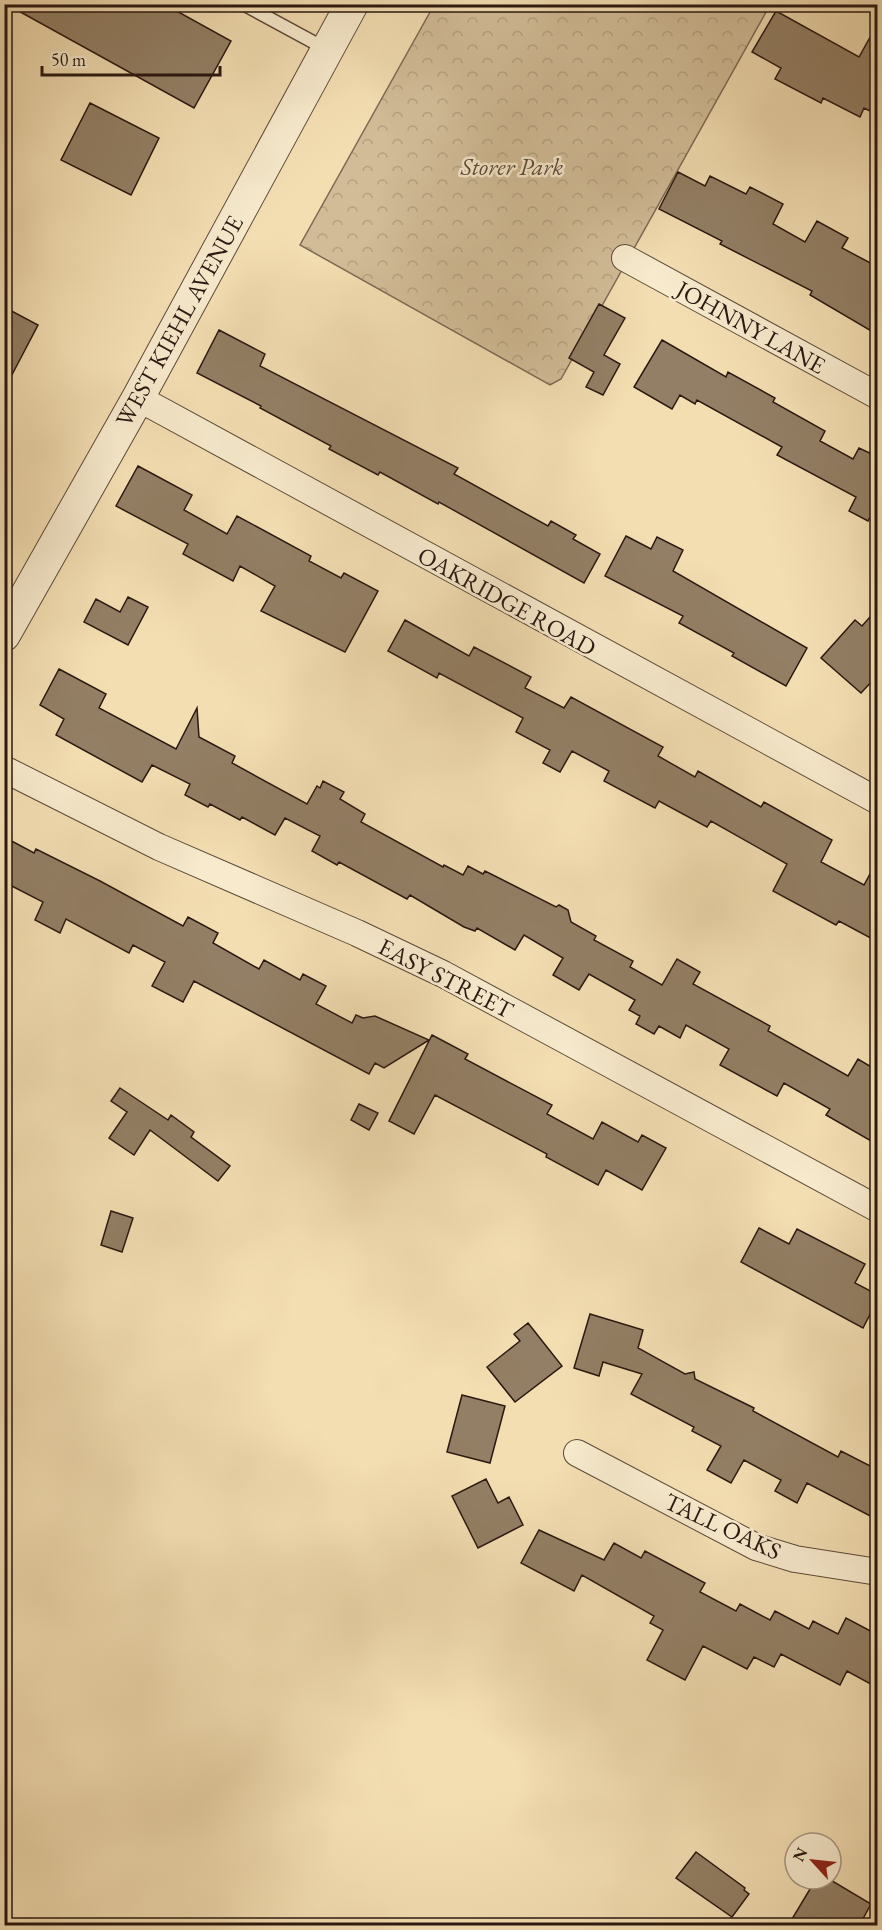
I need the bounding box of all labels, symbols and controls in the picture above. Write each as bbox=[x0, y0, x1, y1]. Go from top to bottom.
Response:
scale bar bbox=[42, 39, 220, 77]
text: 50 m bbox=[51, 48, 86, 71]
park label: Storer Park bbox=[460, 151, 563, 182]
street label: WEST KIEHL AVENUE bbox=[108, 210, 250, 432]
street label: JOHNNY LANE bbox=[669, 272, 831, 381]
street label: OAKRIDGE ROAD bbox=[412, 539, 602, 663]
street label: EASY STREET bbox=[373, 931, 520, 1026]
street label: TALL OAKS bbox=[660, 1485, 786, 1567]
north arrow bbox=[783, 1831, 843, 1891]
text: N bbox=[788, 1844, 812, 1865]

